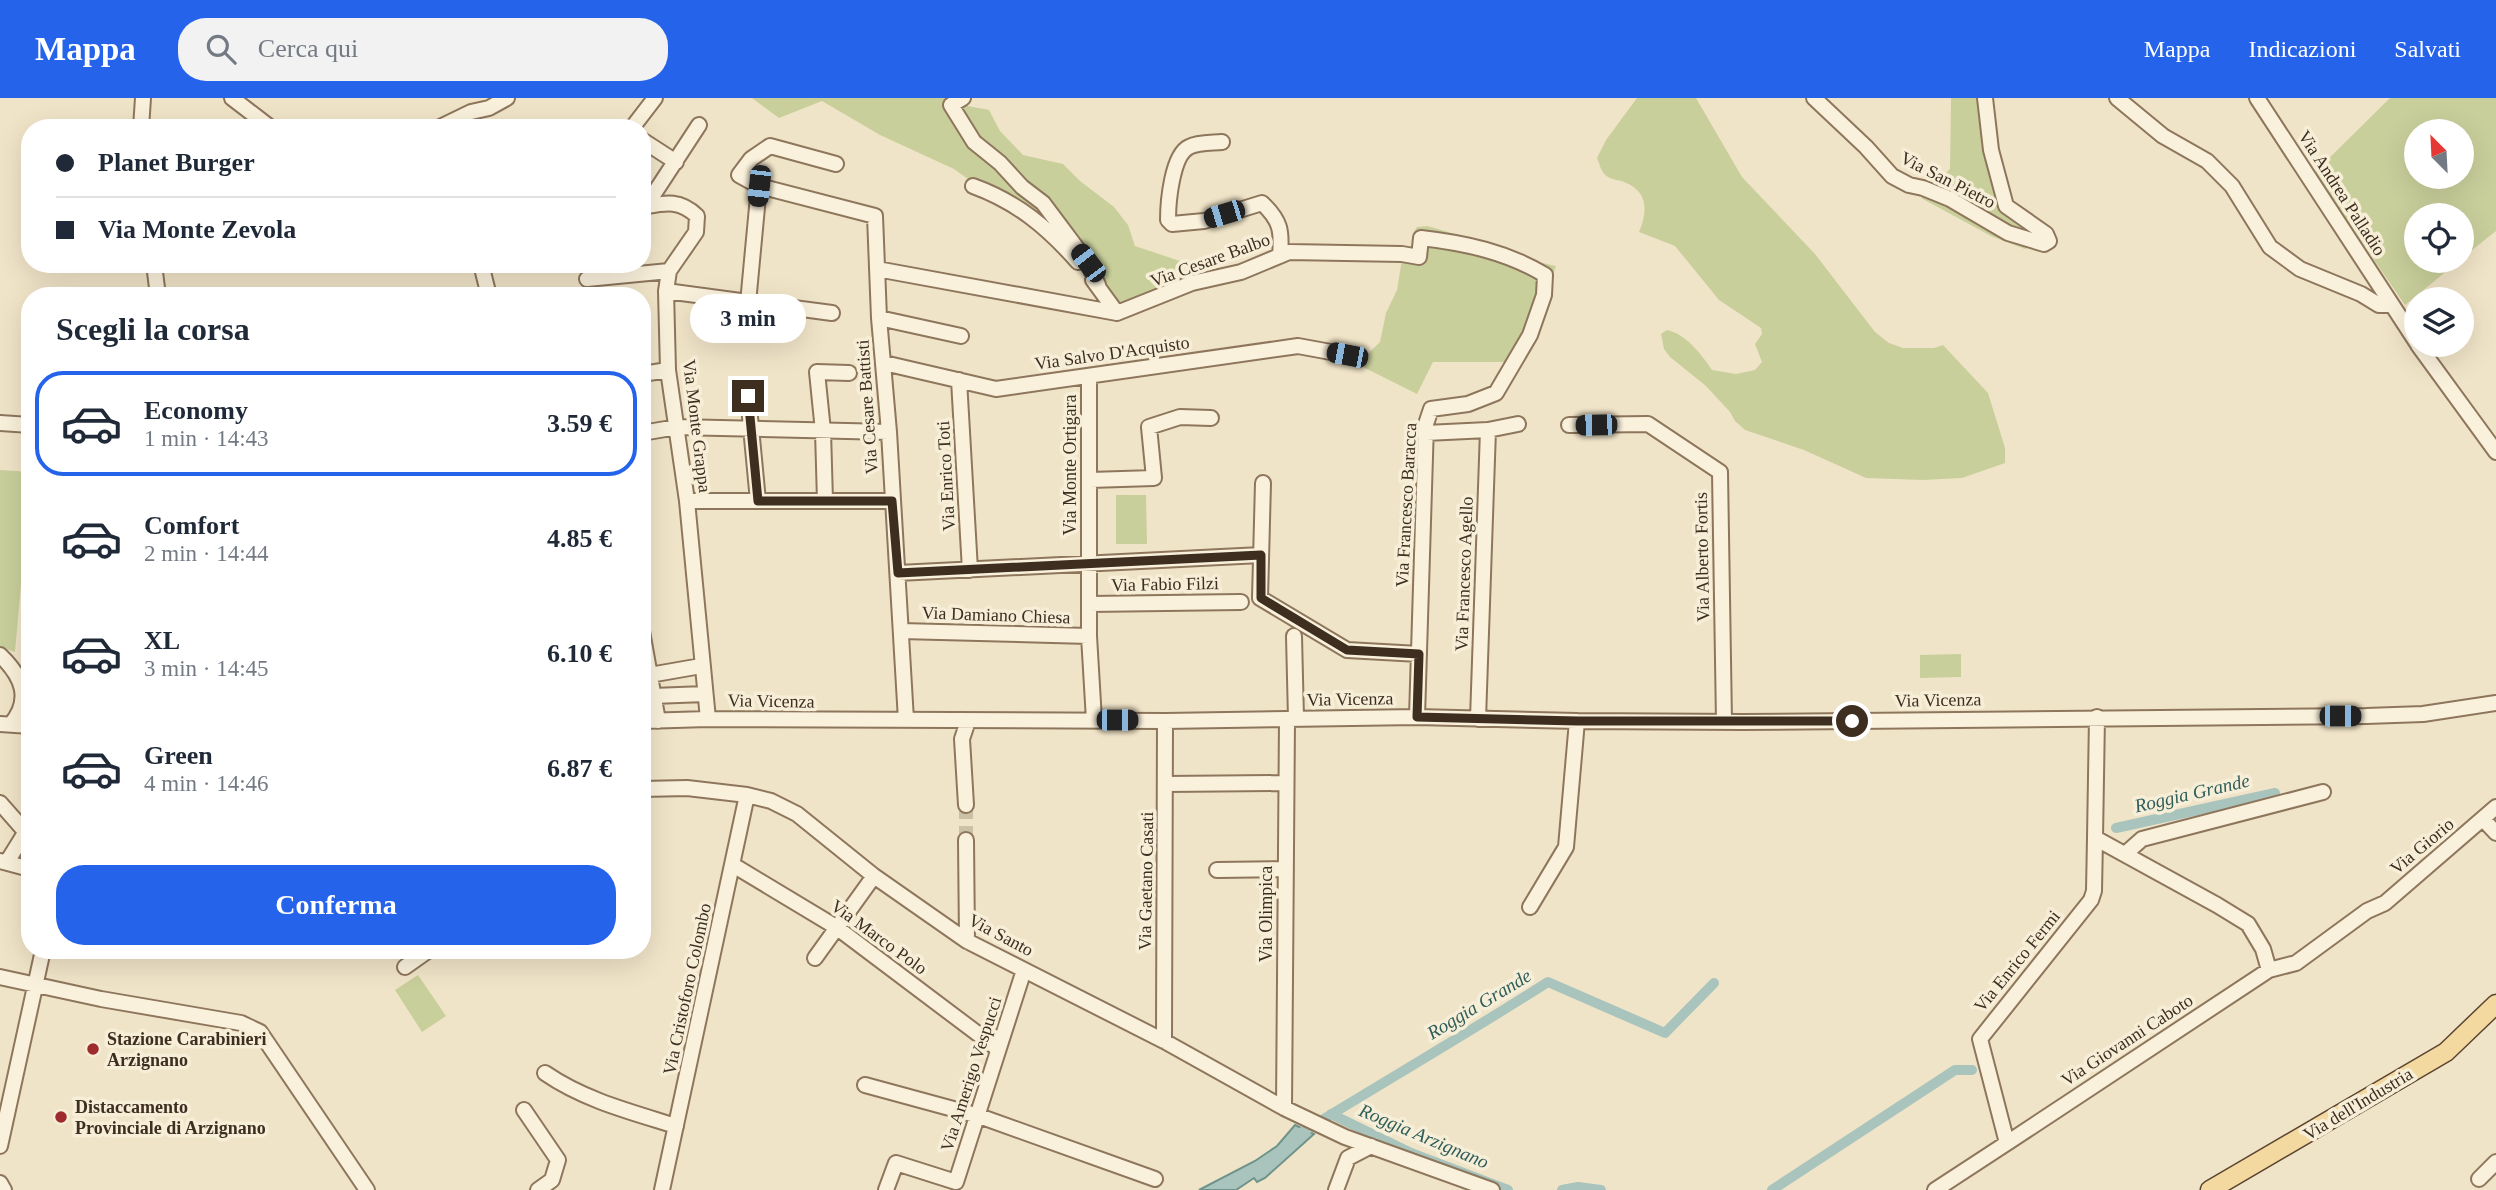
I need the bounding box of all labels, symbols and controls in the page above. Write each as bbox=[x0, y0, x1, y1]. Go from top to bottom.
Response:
search box bbox=[178, 18, 668, 81]
icon: search bbox=[202, 30, 240, 68]
text: Mappa bbox=[35, 31, 136, 67]
text: Cerca qui bbox=[258, 34, 358, 63]
text: Mappa bbox=[2144, 36, 2210, 62]
text: Indicazioni bbox=[2248, 36, 2356, 62]
text: Salvati bbox=[2394, 36, 2461, 62]
north arrow bbox=[2404, 119, 2474, 189]
map controls bbox=[2404, 119, 2474, 357]
street label: Via Andrea Palladio bbox=[2294, 127, 2390, 259]
text: Planet Burger bbox=[98, 148, 255, 177]
street label: Via San Pietro bbox=[1897, 148, 1999, 212]
car bbox=[747, 164, 772, 208]
car bbox=[1201, 198, 1248, 230]
button: locate bbox=[2404, 203, 2474, 273]
text: Via Monte Zevola bbox=[98, 215, 296, 244]
street label: Via Cesare Balbo bbox=[1147, 229, 1273, 291]
car bbox=[1067, 240, 1110, 286]
button: layers bbox=[2404, 287, 2474, 357]
callout: 3 min bbox=[690, 294, 806, 344]
text: 3 min bbox=[720, 306, 776, 331]
text: Scegli la corsa bbox=[56, 311, 250, 347]
street label: Via Salvo D'Acquisto bbox=[1033, 332, 1191, 374]
street label: Via Cesare Battisti bbox=[852, 339, 882, 475]
car bbox=[1325, 341, 1370, 369]
street label: Via Monte Grappa bbox=[679, 358, 715, 494]
route end bbox=[732, 380, 764, 412]
icon: car bbox=[60, 392, 123, 455]
street label: Via Monte Ortigara bbox=[1060, 395, 1080, 535]
text: Economy bbox=[144, 396, 248, 425]
text: 3.59 € bbox=[547, 409, 612, 438]
car bbox=[1575, 414, 1618, 436]
street label: Via Enrico Toti bbox=[933, 420, 959, 532]
street label: Via Francesco Baracca bbox=[1392, 422, 1420, 588]
text: 1 min · 14:43 bbox=[144, 426, 269, 451]
street label: Via Alberto Fortis bbox=[1691, 492, 1713, 622]
street label: Via Francesco Agello bbox=[1451, 496, 1477, 652]
icon: car bbox=[60, 507, 123, 570]
text: Comfort bbox=[144, 511, 239, 540]
text: 4.85 € bbox=[547, 524, 612, 553]
text: 2 min · 14:44 bbox=[144, 541, 269, 566]
street label: Via Fabio Filzi bbox=[1111, 573, 1219, 595]
street label: Via Damiano Chiesa bbox=[921, 602, 1071, 628]
icon: car bbox=[60, 622, 123, 685]
text: XL bbox=[144, 626, 180, 655]
text: 6.10 € bbox=[547, 639, 612, 668]
text: 3 min · 14:45 bbox=[144, 656, 269, 681]
street label: Via Vicenza bbox=[1306, 688, 1394, 710]
street label: Via Vicenza bbox=[1894, 689, 1982, 711]
street label: Via Vicenza bbox=[727, 690, 815, 712]
route start bbox=[1836, 705, 1868, 737]
car bbox=[2320, 706, 2362, 727]
car bbox=[1097, 710, 1139, 731]
icon: car bbox=[60, 737, 123, 800]
text: Green bbox=[144, 741, 213, 770]
text: 6.87 € bbox=[547, 754, 612, 783]
water label: Roggia Grande bbox=[2131, 770, 2252, 817]
text: 4 min · 14:46 bbox=[144, 771, 269, 796]
street label: Via Gaetano Casati bbox=[1135, 811, 1157, 951]
street label: Via Giorio bbox=[2386, 814, 2458, 878]
button: Conferma bbox=[56, 865, 616, 945]
street label: Via Olimpica bbox=[1256, 866, 1276, 962]
street label: Via Marco Polo bbox=[827, 895, 931, 979]
street label: Via Cristoforo Colombo bbox=[659, 901, 715, 1077]
street label: Via Enrico Fermi bbox=[1970, 906, 2064, 1016]
street label: Via Santo bbox=[965, 910, 1037, 960]
water label: Roggia Grande bbox=[1422, 965, 1535, 1044]
street label: Via Giovanni Caboto bbox=[2057, 990, 2197, 1090]
street label: Via Amerigo Vespucci bbox=[937, 994, 1005, 1154]
place label: Stazione Carabinieri Arzignano bbox=[107, 1029, 267, 1070]
marker: Stazione Carabinieri Arzignano bbox=[85, 1041, 101, 1057]
street label: Via dell'Industria bbox=[2300, 1064, 2416, 1144]
place label: Distaccamento Provinciale di Arzignano bbox=[75, 1097, 266, 1138]
water label: Roggia Arzignano bbox=[1355, 1099, 1492, 1173]
marker: Distaccamento Provinciale di Arzignano bbox=[53, 1109, 69, 1125]

